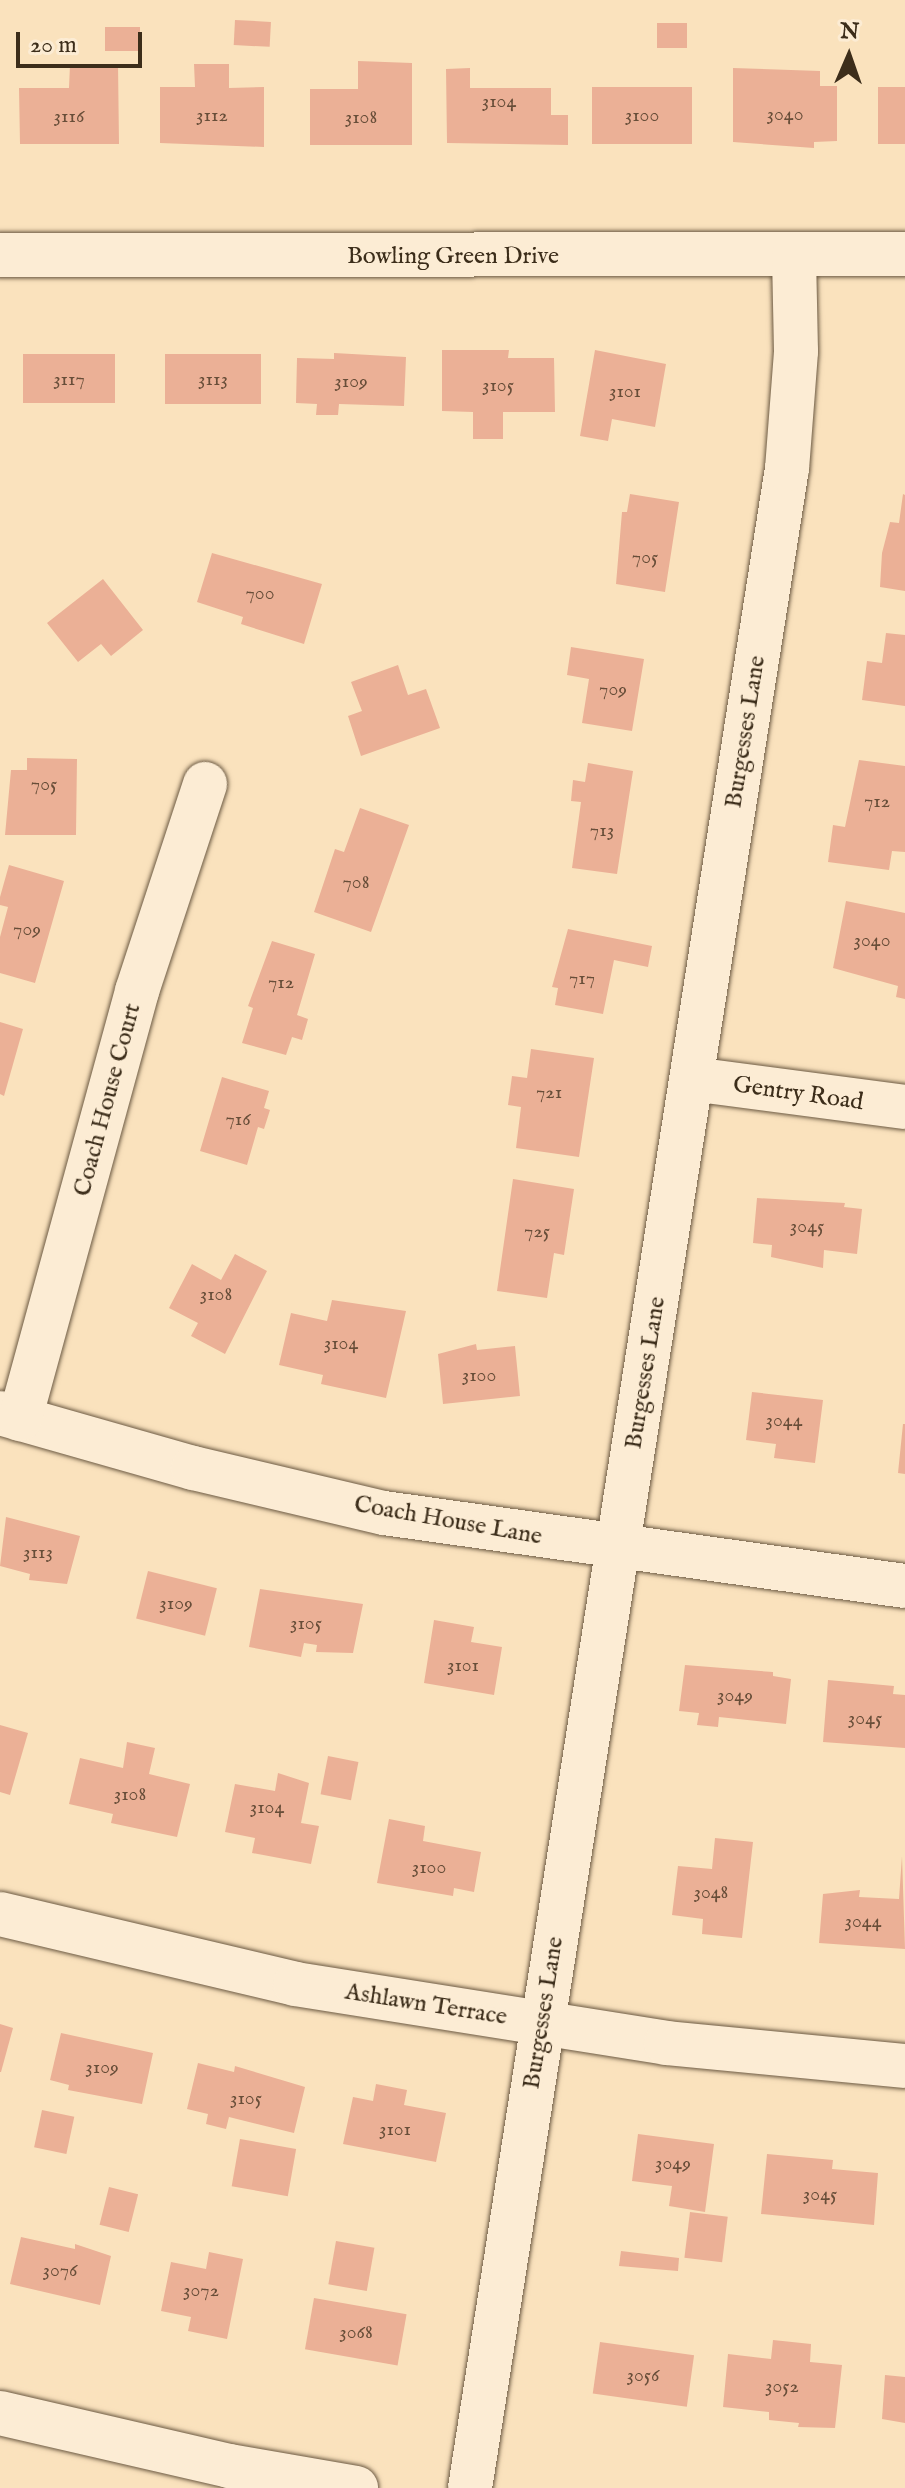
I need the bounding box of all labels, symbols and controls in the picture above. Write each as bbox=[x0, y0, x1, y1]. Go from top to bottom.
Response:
scale bar bbox=[20, 16, 146, 66]
north arrow bbox=[809, 16, 889, 96]
text: N bbox=[840, 18, 860, 46]
text: 20 m bbox=[30, 30, 77, 61]
house number: 3104 bbox=[482, 89, 516, 113]
house number: 3040 bbox=[767, 102, 803, 126]
house number: 3112 bbox=[196, 103, 228, 127]
house number: 3100 bbox=[625, 103, 659, 127]
house number: 3116 bbox=[54, 104, 84, 128]
house number: 3108 bbox=[345, 105, 377, 129]
street label: Bowling Green Drive bbox=[347, 243, 559, 271]
house number: 3117 bbox=[53, 367, 85, 391]
house number: 3113 bbox=[198, 367, 228, 391]
house number: 3109 bbox=[334, 369, 368, 393]
house number: 3105 bbox=[482, 373, 514, 397]
house number: 3101 bbox=[609, 379, 641, 403]
house number: 705 bbox=[632, 545, 658, 569]
house number: 700 bbox=[245, 581, 275, 605]
street label: Burgesses Lane bbox=[720, 654, 772, 810]
house number: 709 bbox=[599, 677, 627, 701]
house number: 705 bbox=[31, 772, 57, 796]
house number: 712 bbox=[864, 789, 890, 813]
house number: 713 bbox=[590, 818, 614, 842]
house number: 708 bbox=[342, 870, 370, 894]
house number: 709 bbox=[13, 917, 41, 941]
house number: 3040 bbox=[854, 928, 890, 952]
house number: 717 bbox=[569, 966, 595, 990]
house number: 712 bbox=[268, 970, 294, 994]
street label: Coach House Court bbox=[68, 1000, 148, 1200]
street label: Gentry Road bbox=[731, 1071, 865, 1117]
house number: 721 bbox=[536, 1080, 562, 1104]
house number: 716 bbox=[225, 1107, 251, 1131]
house number: 3045 bbox=[790, 1214, 824, 1238]
house number: 725 bbox=[524, 1219, 550, 1243]
house number: 3108 bbox=[200, 1282, 232, 1306]
street label: Burgesses Lane bbox=[620, 1295, 672, 1451]
house number: 3104 bbox=[324, 1331, 358, 1355]
house number: 3100 bbox=[462, 1363, 496, 1387]
house number: 3044 bbox=[766, 1408, 802, 1432]
street label: Coach House Lane bbox=[352, 1490, 544, 1552]
house number: 3113 bbox=[23, 1540, 53, 1564]
house number: 3109 bbox=[159, 1591, 193, 1615]
house number: 3105 bbox=[290, 1611, 322, 1635]
house number: 3101 bbox=[447, 1653, 479, 1677]
house number: 3049 bbox=[717, 1683, 753, 1707]
house number: 3045 bbox=[848, 1706, 882, 1730]
house number: 3108 bbox=[114, 1782, 146, 1806]
house number: 3104 bbox=[250, 1795, 284, 1819]
house number: 3100 bbox=[412, 1855, 446, 1879]
house number: 3048 bbox=[694, 1880, 728, 1904]
house number: 3044 bbox=[845, 1909, 881, 1933]
street label: Burgesses Lane bbox=[518, 1935, 570, 2091]
street label: Ashlawn Terrace bbox=[343, 1978, 509, 2032]
house number: 3109 bbox=[85, 2055, 119, 2079]
house number: 3105 bbox=[230, 2086, 262, 2110]
house number: 3101 bbox=[379, 2117, 411, 2141]
house number: 3049 bbox=[655, 2151, 691, 2175]
house number: 3045 bbox=[803, 2182, 837, 2206]
house number: 3076 bbox=[42, 2258, 78, 2282]
house number: 3072 bbox=[183, 2278, 219, 2302]
house number: 3068 bbox=[339, 2320, 373, 2344]
house number: 3056 bbox=[627, 2363, 659, 2387]
house number: 3052 bbox=[765, 2374, 799, 2398]

